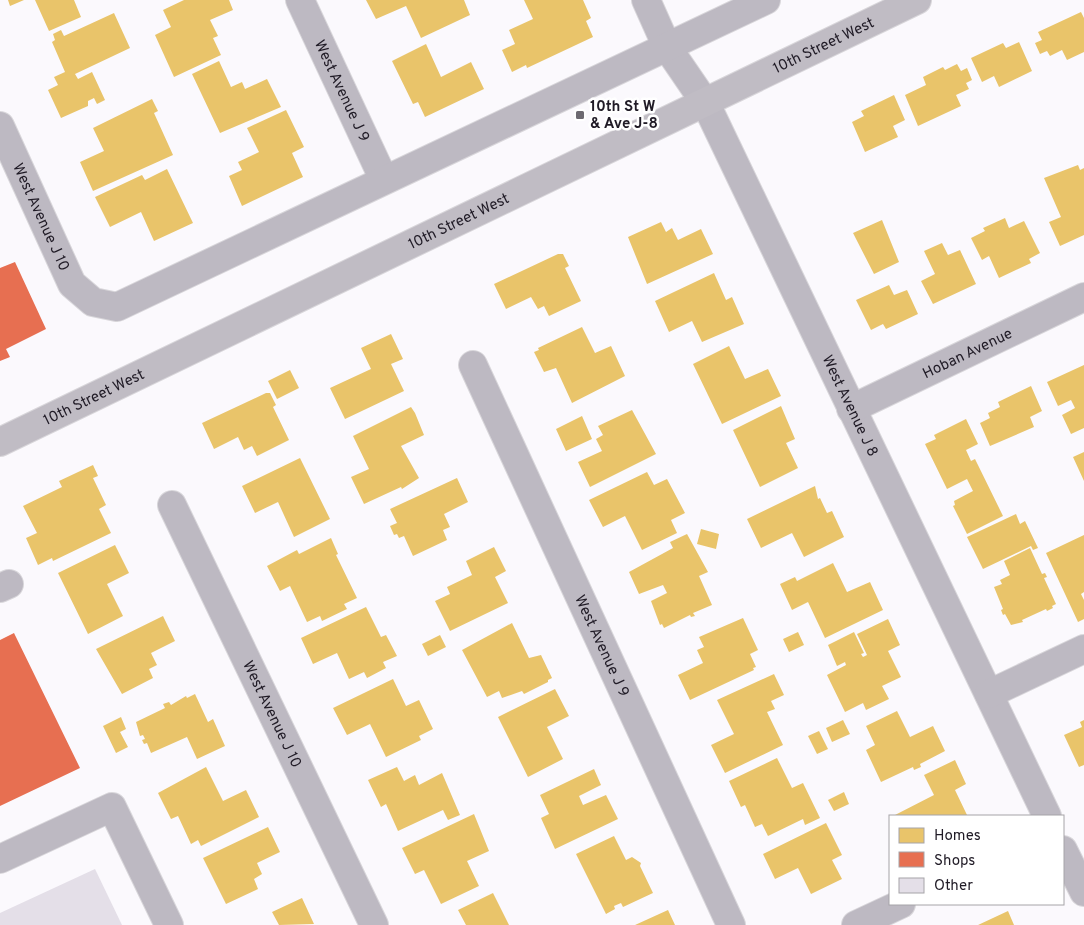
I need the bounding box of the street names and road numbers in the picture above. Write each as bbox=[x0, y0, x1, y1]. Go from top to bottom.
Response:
street label: 10th Street West bbox=[770, 14, 878, 79]
street label: West Avenue J 9 bbox=[309, 37, 373, 145]
street label: West Avenue J 10 bbox=[7, 161, 73, 275]
street label: 10th Street West bbox=[406, 190, 513, 255]
street label: Hoban Avenue bbox=[920, 325, 1016, 384]
street label: West Avenue J 8 bbox=[817, 352, 882, 460]
street label: 10th Street West bbox=[41, 366, 148, 431]
street label: West Avenue J 9 bbox=[569, 592, 633, 700]
street label: West Avenue J 10 bbox=[237, 658, 305, 771]

